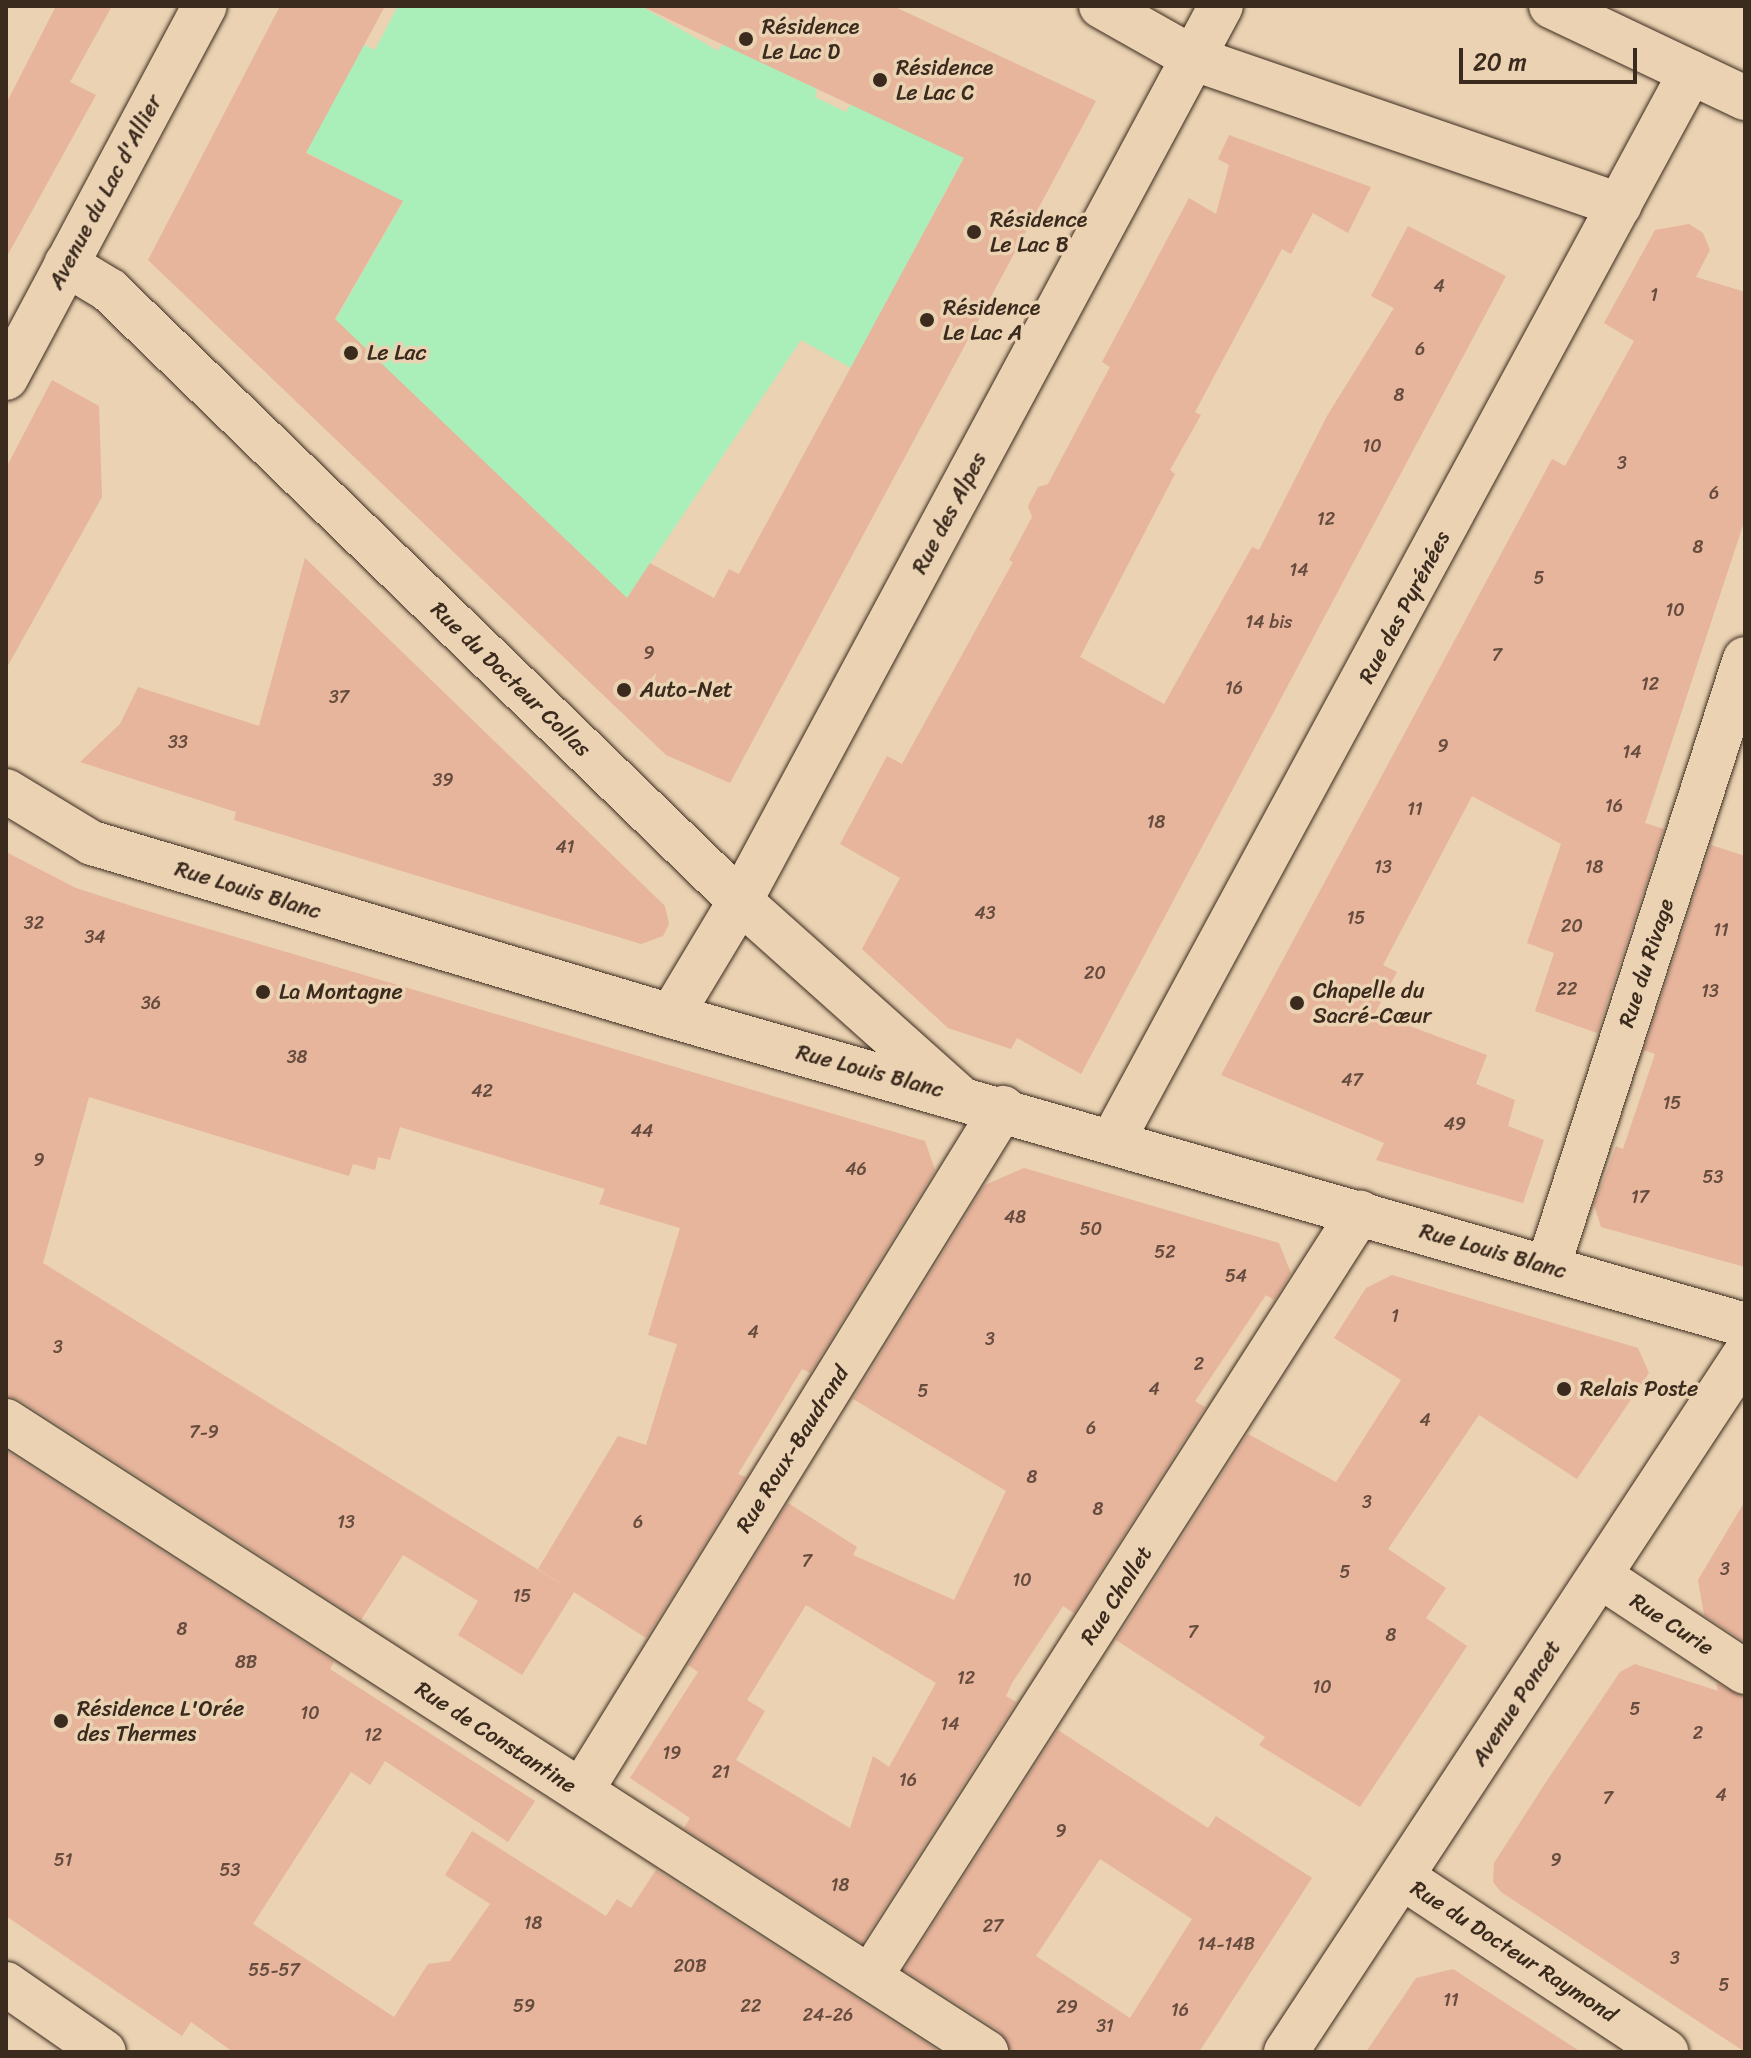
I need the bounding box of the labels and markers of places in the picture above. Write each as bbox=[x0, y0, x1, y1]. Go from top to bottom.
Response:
place label: Résidence Le Lac D bbox=[762, 13, 859, 64]
marker: Résidence Le Lac D bbox=[737, 30, 755, 48]
place label: Résidence Le Lac C bbox=[896, 54, 993, 106]
marker: Résidence Le Lac C bbox=[871, 71, 889, 89]
place label: Résidence Le Lac B bbox=[990, 206, 1087, 258]
marker: Résidence Le Lac B bbox=[965, 223, 983, 241]
place label: Résidence Le Lac A bbox=[943, 294, 1040, 346]
marker: Résidence Le Lac A bbox=[918, 311, 936, 329]
place label: Le Lac bbox=[367, 340, 426, 366]
marker: Le Lac bbox=[342, 344, 360, 362]
place label: Auto-Net bbox=[640, 677, 733, 703]
marker: Auto-Net bbox=[615, 681, 633, 699]
place label: Chapelle du Sacré-Cœur bbox=[1313, 977, 1432, 1028]
place label: La Montagne bbox=[279, 979, 401, 1005]
marker: La Montagne bbox=[254, 983, 272, 1001]
marker: Chapelle du Sacré-Cœur bbox=[1288, 994, 1306, 1012]
place label: Relais Poste bbox=[1580, 1376, 1699, 1402]
marker: Relais Poste bbox=[1555, 1380, 1573, 1398]
place label: Résidence L'Orée des Thermes bbox=[77, 1695, 244, 1746]
marker: Résidence L'Orée des Thermes bbox=[52, 1712, 70, 1730]

